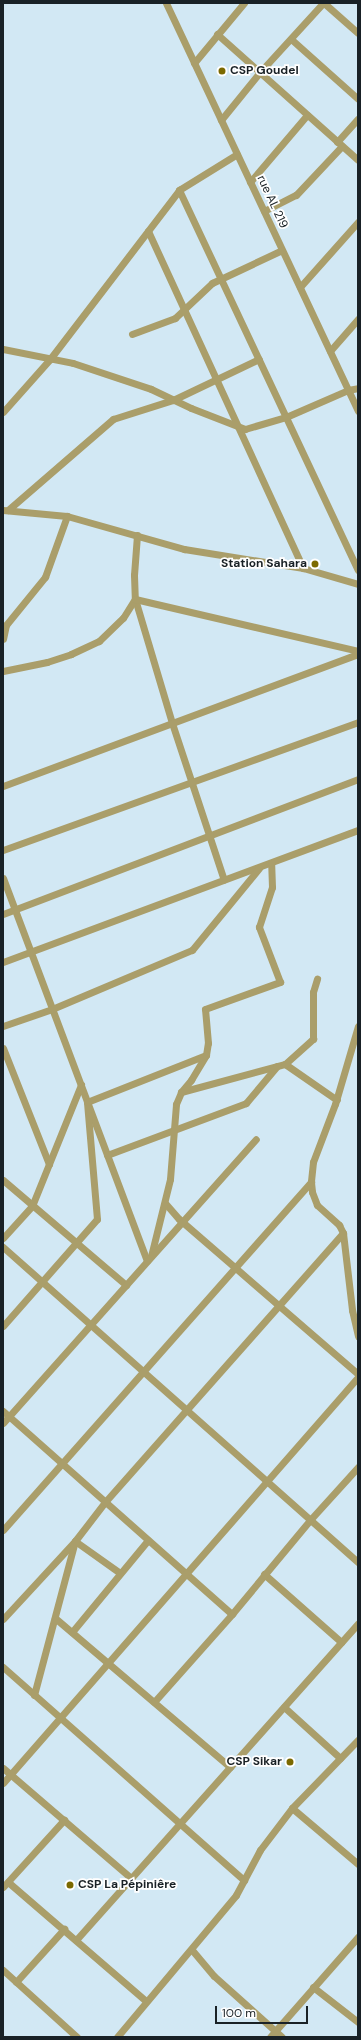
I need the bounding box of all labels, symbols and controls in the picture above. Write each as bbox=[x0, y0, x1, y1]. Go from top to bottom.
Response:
place label: CSP Goudel bbox=[230, 64, 299, 78]
marker: CSP Goudel bbox=[217, 66, 227, 76]
street label: rue AL 219 bbox=[253, 173, 291, 231]
place label: Station Sahara bbox=[221, 557, 307, 571]
marker: Station Sahara bbox=[310, 559, 320, 569]
place label: CSP Sikar bbox=[227, 1755, 282, 1769]
marker: CSP Sikar bbox=[285, 1757, 295, 1767]
place label: CSP La Pépiniêre bbox=[78, 1878, 176, 1892]
marker: CSP La Pépiniêre bbox=[65, 1880, 75, 1890]
scale bar bbox=[217, 1998, 310, 2024]
text: 100 m bbox=[222, 2005, 256, 2021]

